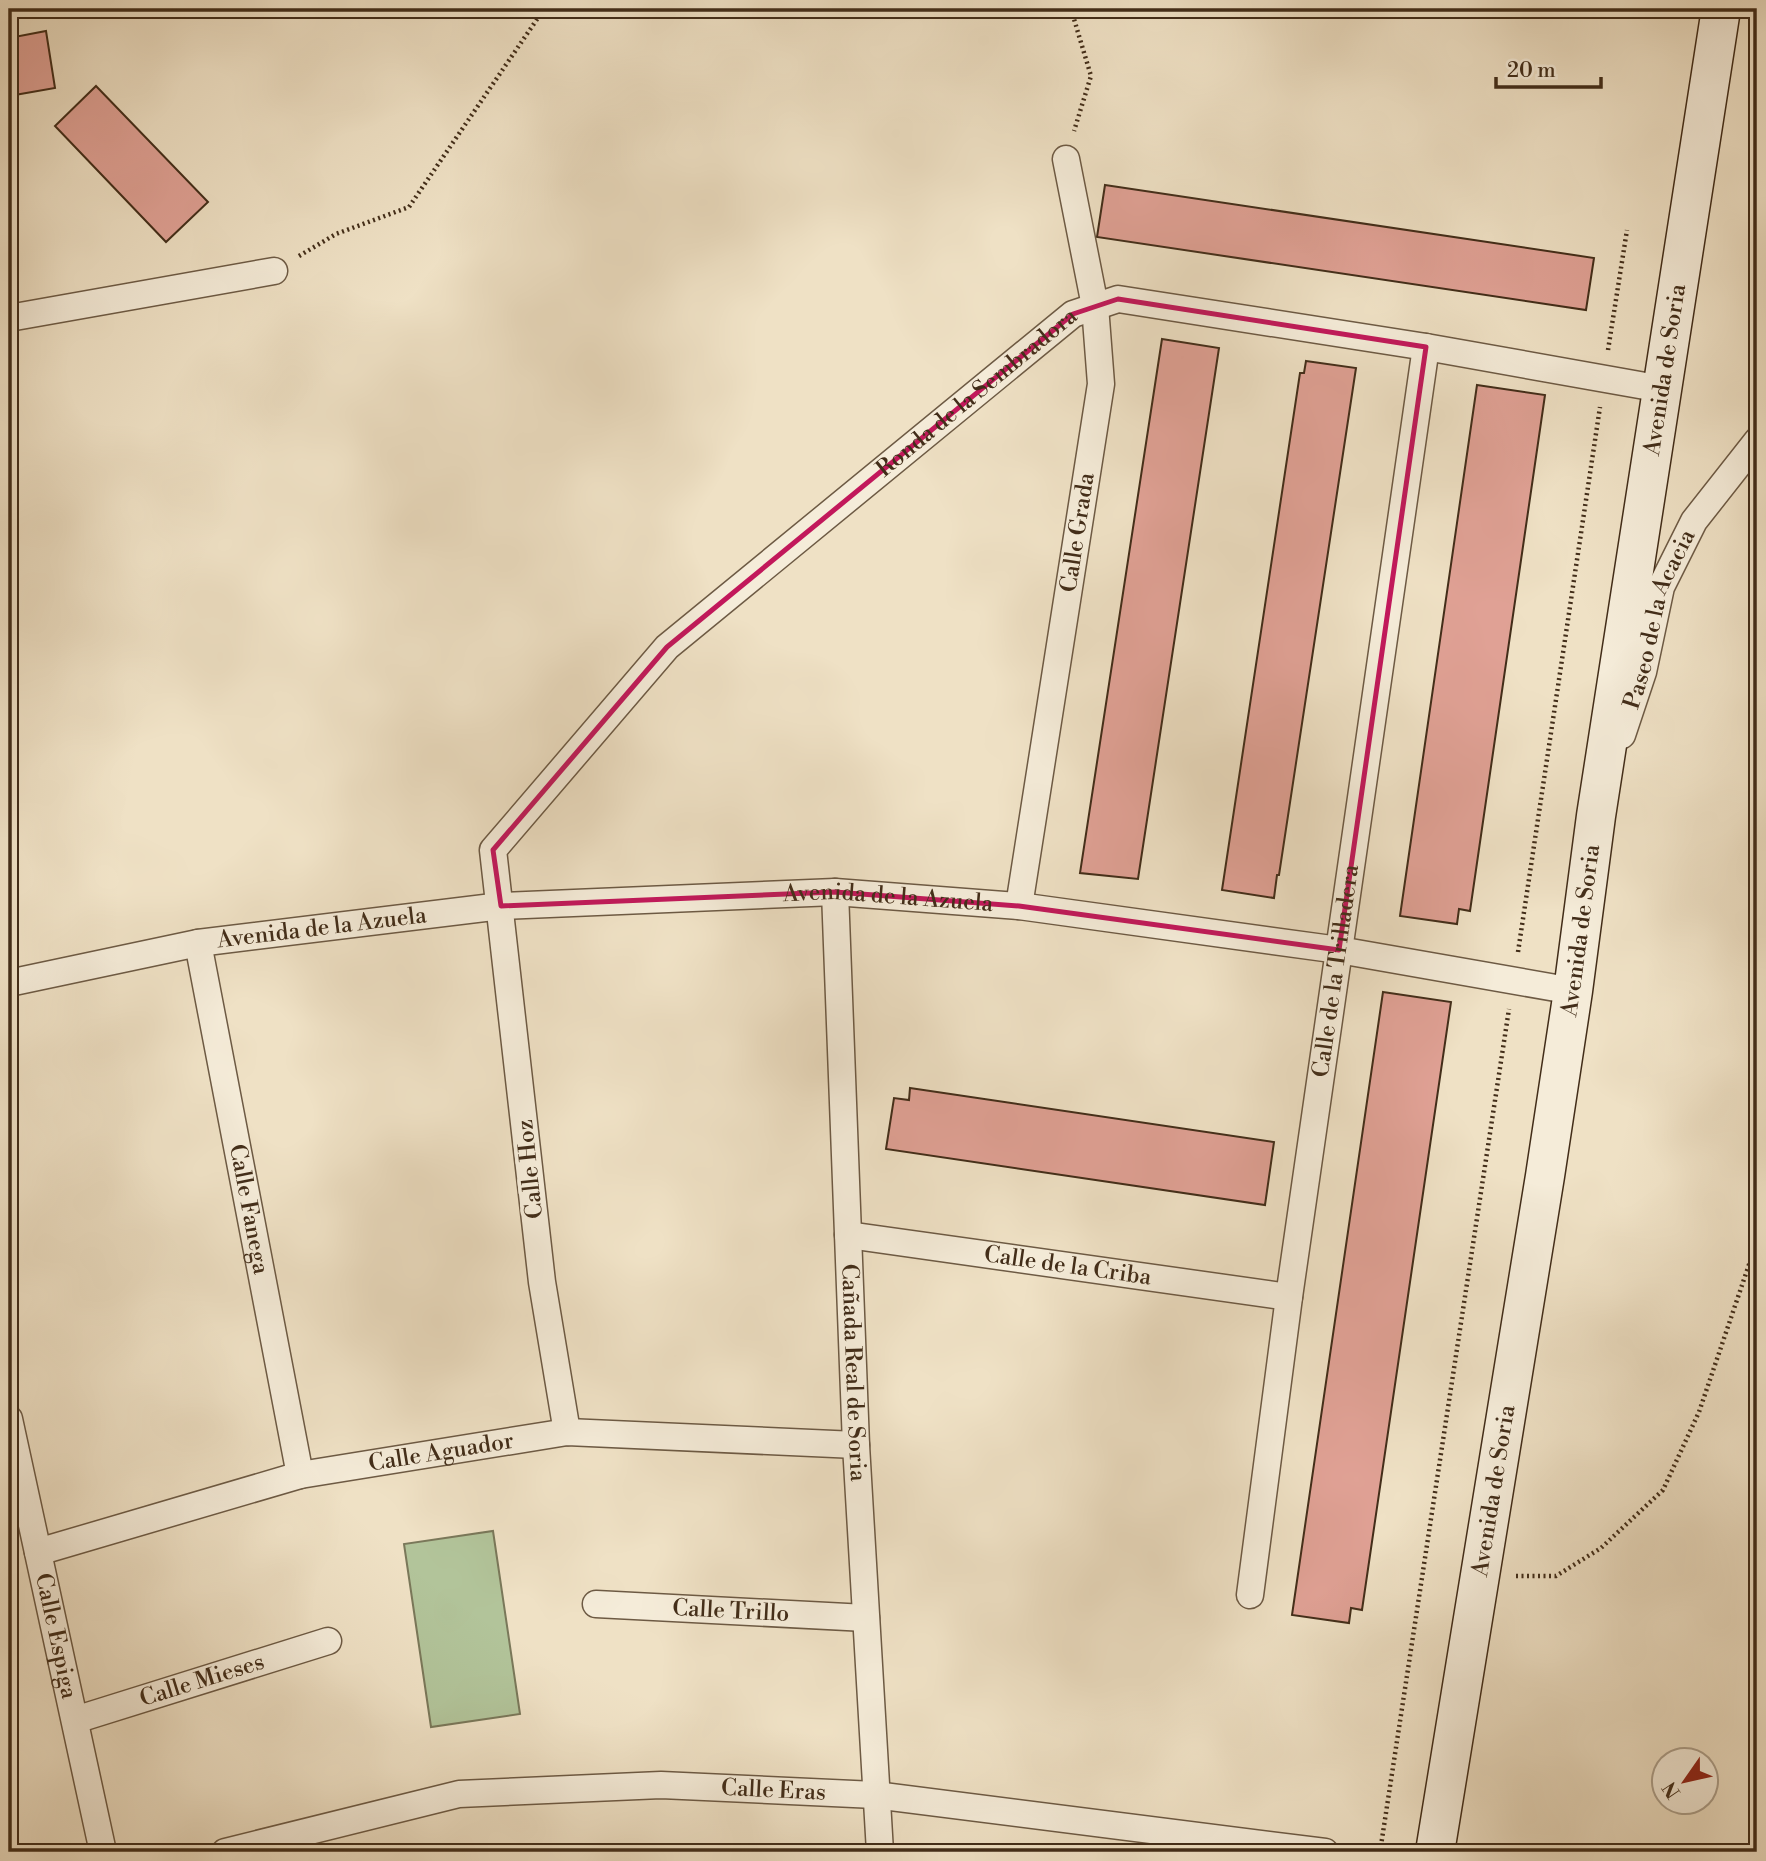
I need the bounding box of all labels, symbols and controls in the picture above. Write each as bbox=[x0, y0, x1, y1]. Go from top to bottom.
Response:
scale bar bbox=[1496, 46, 1602, 90]
text: 20 m bbox=[1507, 58, 1556, 84]
street label: Avenida de Soria bbox=[1638, 282, 1692, 459]
street label: Ronda de la Sembradora bbox=[871, 302, 1083, 483]
street label: Calle Grada bbox=[1054, 470, 1101, 594]
street label: Paseo de la Acacia bbox=[1618, 525, 1702, 713]
street label: Avenida de Soria bbox=[1555, 842, 1606, 1020]
street label: Calle de la Trilladera bbox=[1307, 862, 1365, 1079]
street label: Avenida de la Azuela bbox=[781, 878, 995, 918]
street label: Avenida de la Azuela bbox=[215, 901, 429, 955]
street label: Calle Hoz bbox=[511, 1118, 549, 1220]
street label: Calle Fanega bbox=[223, 1142, 275, 1277]
street label: Calle de la Criba bbox=[982, 1240, 1154, 1292]
street label: Cañada Real de Soria bbox=[835, 1263, 872, 1483]
street label: Avenida de Soria bbox=[1466, 1403, 1522, 1580]
street label: Calle Aguador bbox=[367, 1427, 516, 1478]
street label: Calle Espiga bbox=[29, 1570, 83, 1702]
street label: Calle Trillo bbox=[672, 1594, 790, 1628]
street label: Calle Mieses bbox=[136, 1648, 268, 1713]
north arrow bbox=[1650, 1745, 1720, 1815]
street label: Calle Eras bbox=[721, 1774, 827, 1807]
text: N bbox=[1658, 1777, 1686, 1803]

